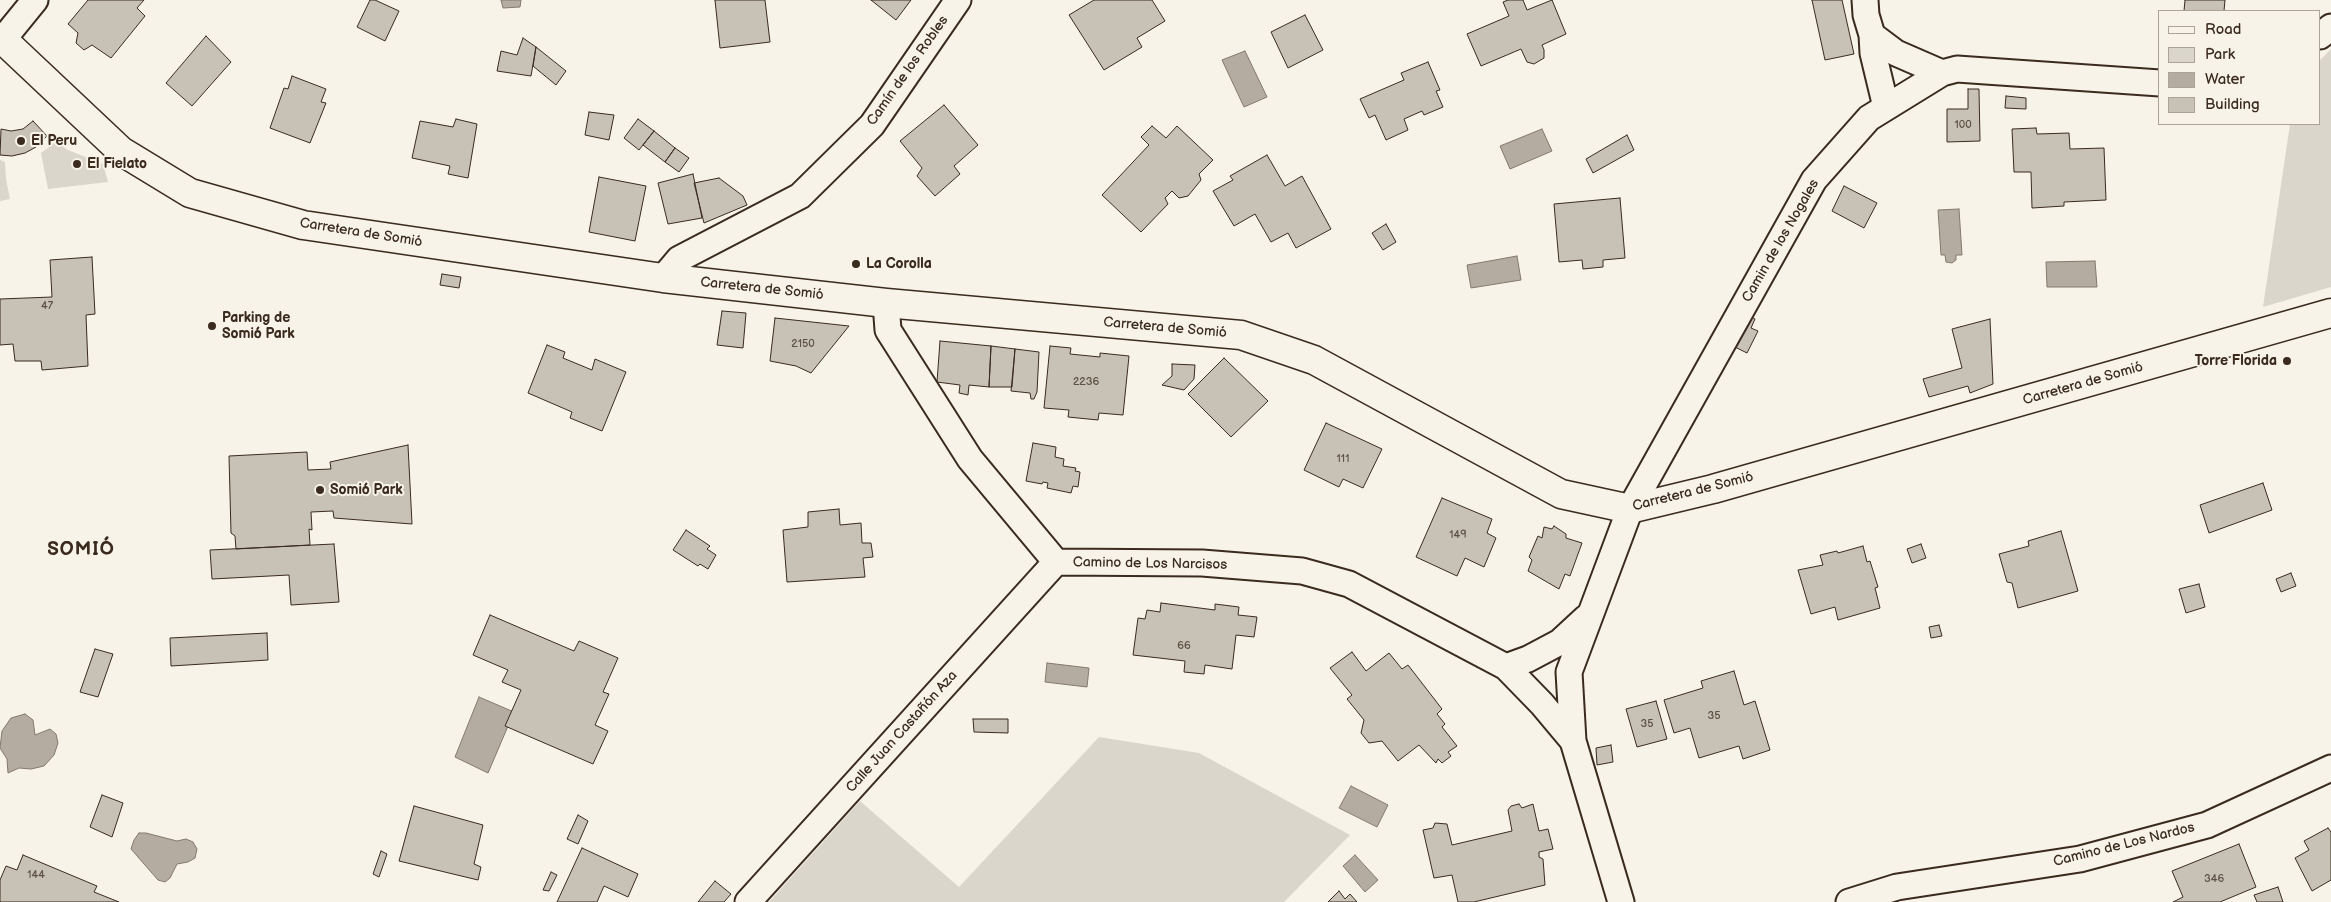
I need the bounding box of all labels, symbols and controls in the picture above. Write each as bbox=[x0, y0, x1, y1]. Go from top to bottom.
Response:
legend bbox=[2158, 10, 2321, 125]
street label: Camín de los Robles bbox=[864, 13, 952, 129]
text: Road bbox=[2205, 20, 2241, 39]
text: Park bbox=[2205, 45, 2235, 64]
text: Water bbox=[2205, 70, 2245, 89]
text: Building bbox=[2205, 95, 2260, 114]
house number: 100 bbox=[1954, 118, 1972, 132]
place label: El Peru bbox=[31, 133, 77, 149]
marker: El Peru bbox=[15, 135, 27, 147]
place label: El Fielato bbox=[87, 156, 147, 172]
marker: El Fielato bbox=[71, 158, 83, 170]
street label: Camin de los Nogales bbox=[1739, 177, 1823, 305]
street label: Carretera de Somió bbox=[298, 215, 424, 251]
place label: La Corolla bbox=[866, 256, 932, 272]
marker: La Corolla bbox=[850, 258, 862, 270]
street label: Carretera de Somió bbox=[699, 274, 825, 304]
house number: 47 bbox=[41, 299, 53, 313]
place label: Parking de Somió Park bbox=[222, 310, 295, 342]
street label: Carretera de Somió bbox=[1102, 314, 1228, 342]
marker: Parking de Somió Park bbox=[206, 320, 218, 332]
house number: 2150 bbox=[791, 337, 815, 351]
place label: Torre Florida bbox=[2195, 353, 2277, 369]
marker: Torre Florida bbox=[2281, 355, 2293, 367]
street label: Carretera de Somió bbox=[2021, 359, 2145, 409]
house number: 2236 bbox=[1073, 375, 1099, 389]
house number: 111 bbox=[1337, 452, 1349, 466]
street label: Carretera de Somió bbox=[1631, 469, 1755, 515]
place label: Somió Park bbox=[330, 482, 403, 498]
marker: Somió Park bbox=[314, 484, 326, 496]
house number: 149 bbox=[1449, 528, 1467, 542]
district label: SOMIÓ bbox=[47, 539, 115, 561]
street label: Camino de Los Narcisos bbox=[1073, 554, 1227, 574]
house number: 66 bbox=[1177, 639, 1191, 653]
street label: Calle Juan Castañón Aza bbox=[843, 668, 961, 796]
house number: 35 bbox=[1707, 709, 1721, 723]
house number: 35 bbox=[1640, 717, 1654, 731]
street label: Camino de Los Nardos bbox=[2052, 819, 2196, 871]
house number: 144 bbox=[27, 868, 45, 882]
house number: 346 bbox=[2204, 872, 2224, 886]

